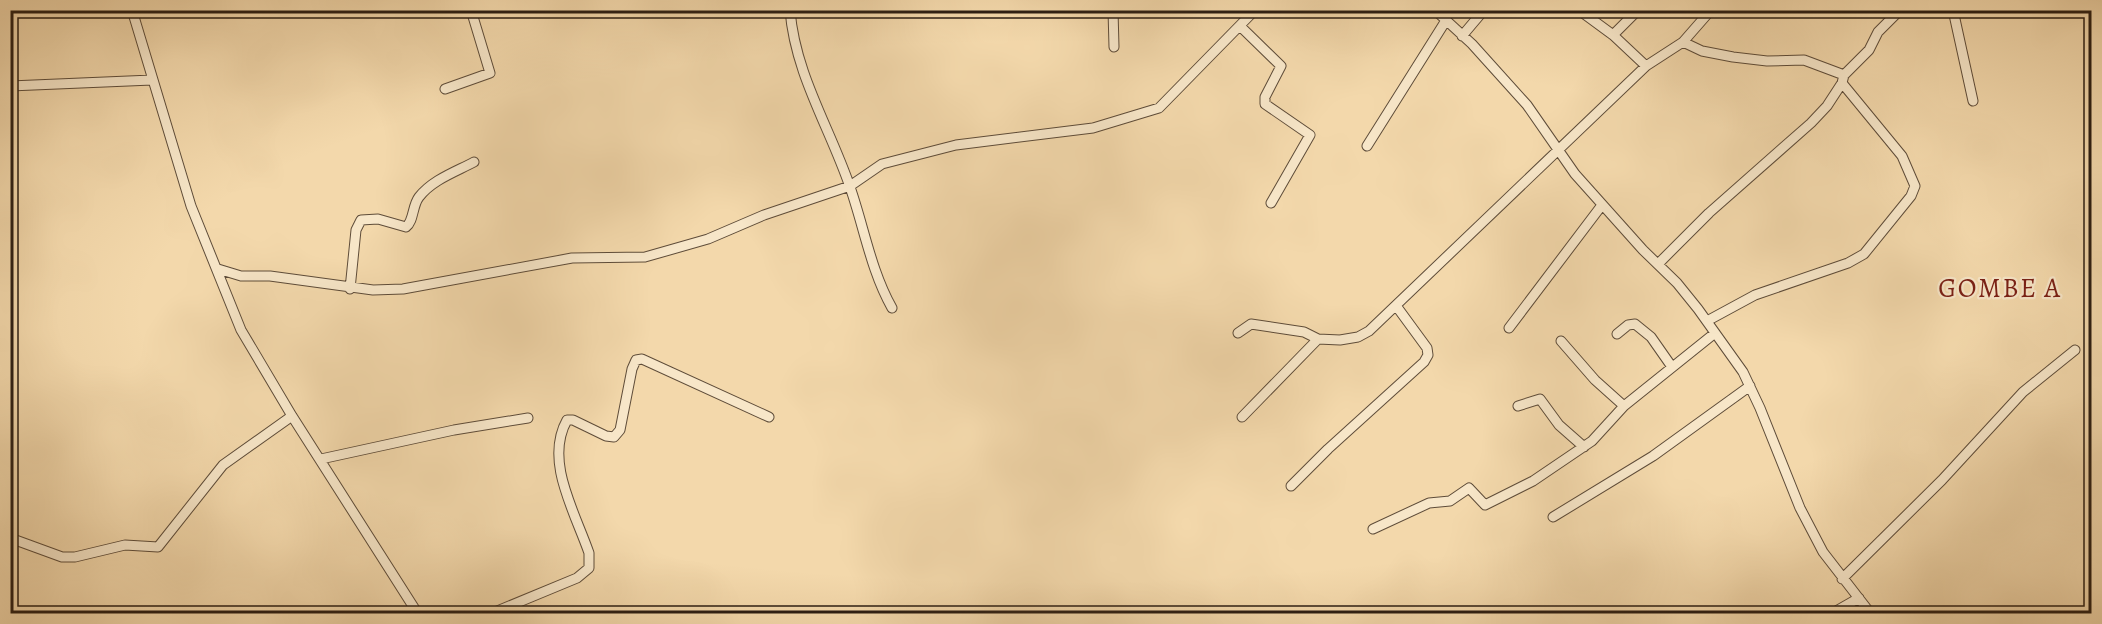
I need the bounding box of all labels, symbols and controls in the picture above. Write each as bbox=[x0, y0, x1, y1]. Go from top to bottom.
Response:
district label: GOMBE A bbox=[1938, 270, 2062, 306]

